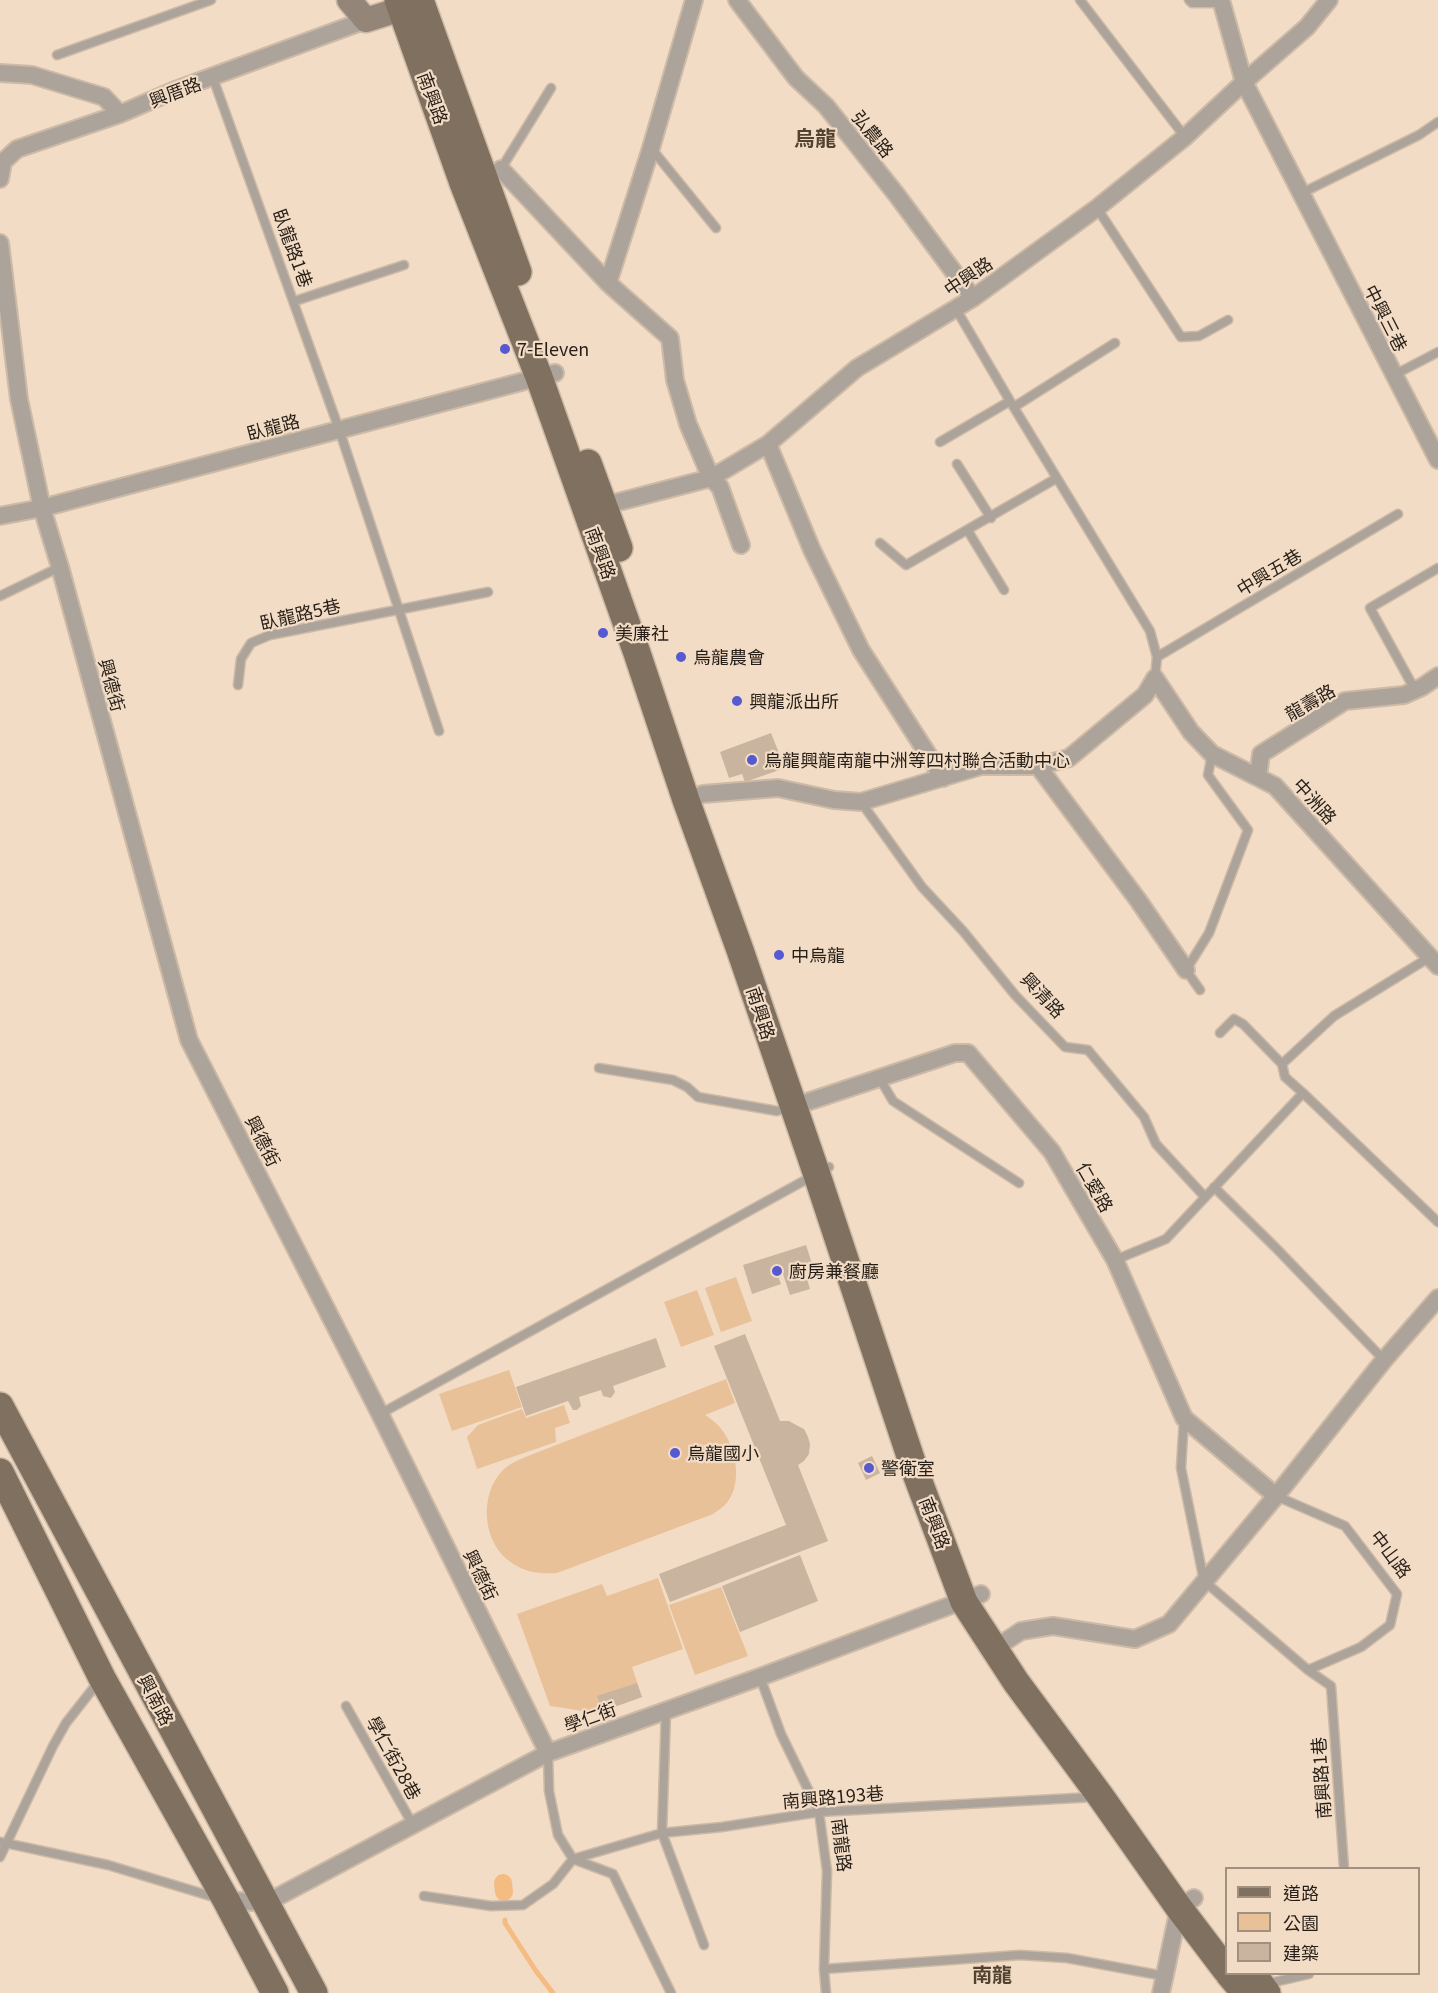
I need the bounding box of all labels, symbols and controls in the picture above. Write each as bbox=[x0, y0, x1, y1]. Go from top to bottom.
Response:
street label: 南興路 bbox=[414, 69, 452, 127]
street label: 興厝路 bbox=[146, 72, 204, 112]
street label: 弘農路 bbox=[848, 106, 898, 162]
district label: 烏龍 bbox=[794, 125, 836, 151]
street label: 臥龍路1巷 bbox=[269, 206, 317, 290]
street label: 中興路 bbox=[940, 252, 996, 300]
street label: 中興三巷 bbox=[1360, 281, 1412, 355]
place label: 7-Eleven bbox=[517, 338, 589, 360]
marker: 7-Eleven bbox=[498, 342, 512, 356]
street label: 臥龍路 bbox=[244, 410, 302, 444]
street label: 南興路 bbox=[582, 524, 620, 582]
street label: 中興五巷 bbox=[1233, 544, 1305, 600]
street label: 臥龍路5巷 bbox=[258, 594, 342, 634]
place label: 美廉社 bbox=[615, 622, 669, 644]
marker: 美廉社 bbox=[596, 626, 610, 640]
place label: 烏龍農會 bbox=[693, 646, 765, 668]
marker: 烏龍農會 bbox=[674, 650, 688, 664]
street label: 興德街 bbox=[95, 656, 129, 714]
street label: 龍壽路 bbox=[1281, 679, 1339, 725]
place label: 興龍派出所 bbox=[749, 690, 839, 712]
marker: 興龍派出所 bbox=[730, 694, 744, 708]
place label: 烏龍興龍南龍中洲等四村聯合活動中心 bbox=[764, 749, 1070, 771]
marker: 烏龍興龍南龍中洲等四村聯合活動中心 bbox=[745, 753, 759, 767]
street label: 中洲路 bbox=[1289, 774, 1341, 828]
place label: 中烏龍 bbox=[791, 944, 845, 966]
marker: 中烏龍 bbox=[772, 948, 786, 962]
street label: 興清路 bbox=[1017, 968, 1069, 1022]
street label: 南興路 bbox=[742, 984, 780, 1042]
street label: 興德街 bbox=[241, 1112, 285, 1170]
street label: 仁愛路 bbox=[1072, 1158, 1118, 1216]
place label: 廚房兼餐廳 bbox=[789, 1260, 879, 1282]
marker: 廚房兼餐廳 bbox=[770, 1264, 784, 1278]
place label: 烏龍國小 bbox=[687, 1442, 759, 1464]
marker: 烏龍國小 bbox=[668, 1446, 682, 1460]
place label: 警衛室 bbox=[881, 1457, 935, 1479]
marker: 警衛室 bbox=[862, 1461, 876, 1475]
street label: 南興路 bbox=[915, 1494, 955, 1552]
street label: 中山路 bbox=[1366, 1526, 1416, 1582]
street label: 興德街 bbox=[459, 1546, 503, 1604]
street label: 興南路 bbox=[134, 1671, 178, 1729]
street label: 學仁街 bbox=[561, 1698, 619, 1736]
street label: 學仁街28巷 bbox=[362, 1713, 426, 1803]
street label: 南興路1巷 bbox=[1307, 1736, 1335, 1820]
street label: 南興路193巷 bbox=[781, 1782, 885, 1812]
street label: 南龍路 bbox=[828, 1817, 856, 1873]
legend bbox=[1225, 1867, 1420, 1975]
text: 道路 bbox=[1283, 1879, 1319, 1905]
text: 公園 bbox=[1283, 1909, 1319, 1935]
text: 建築 bbox=[1283, 1939, 1319, 1965]
district label: 南龍 bbox=[972, 1962, 1012, 1986]

